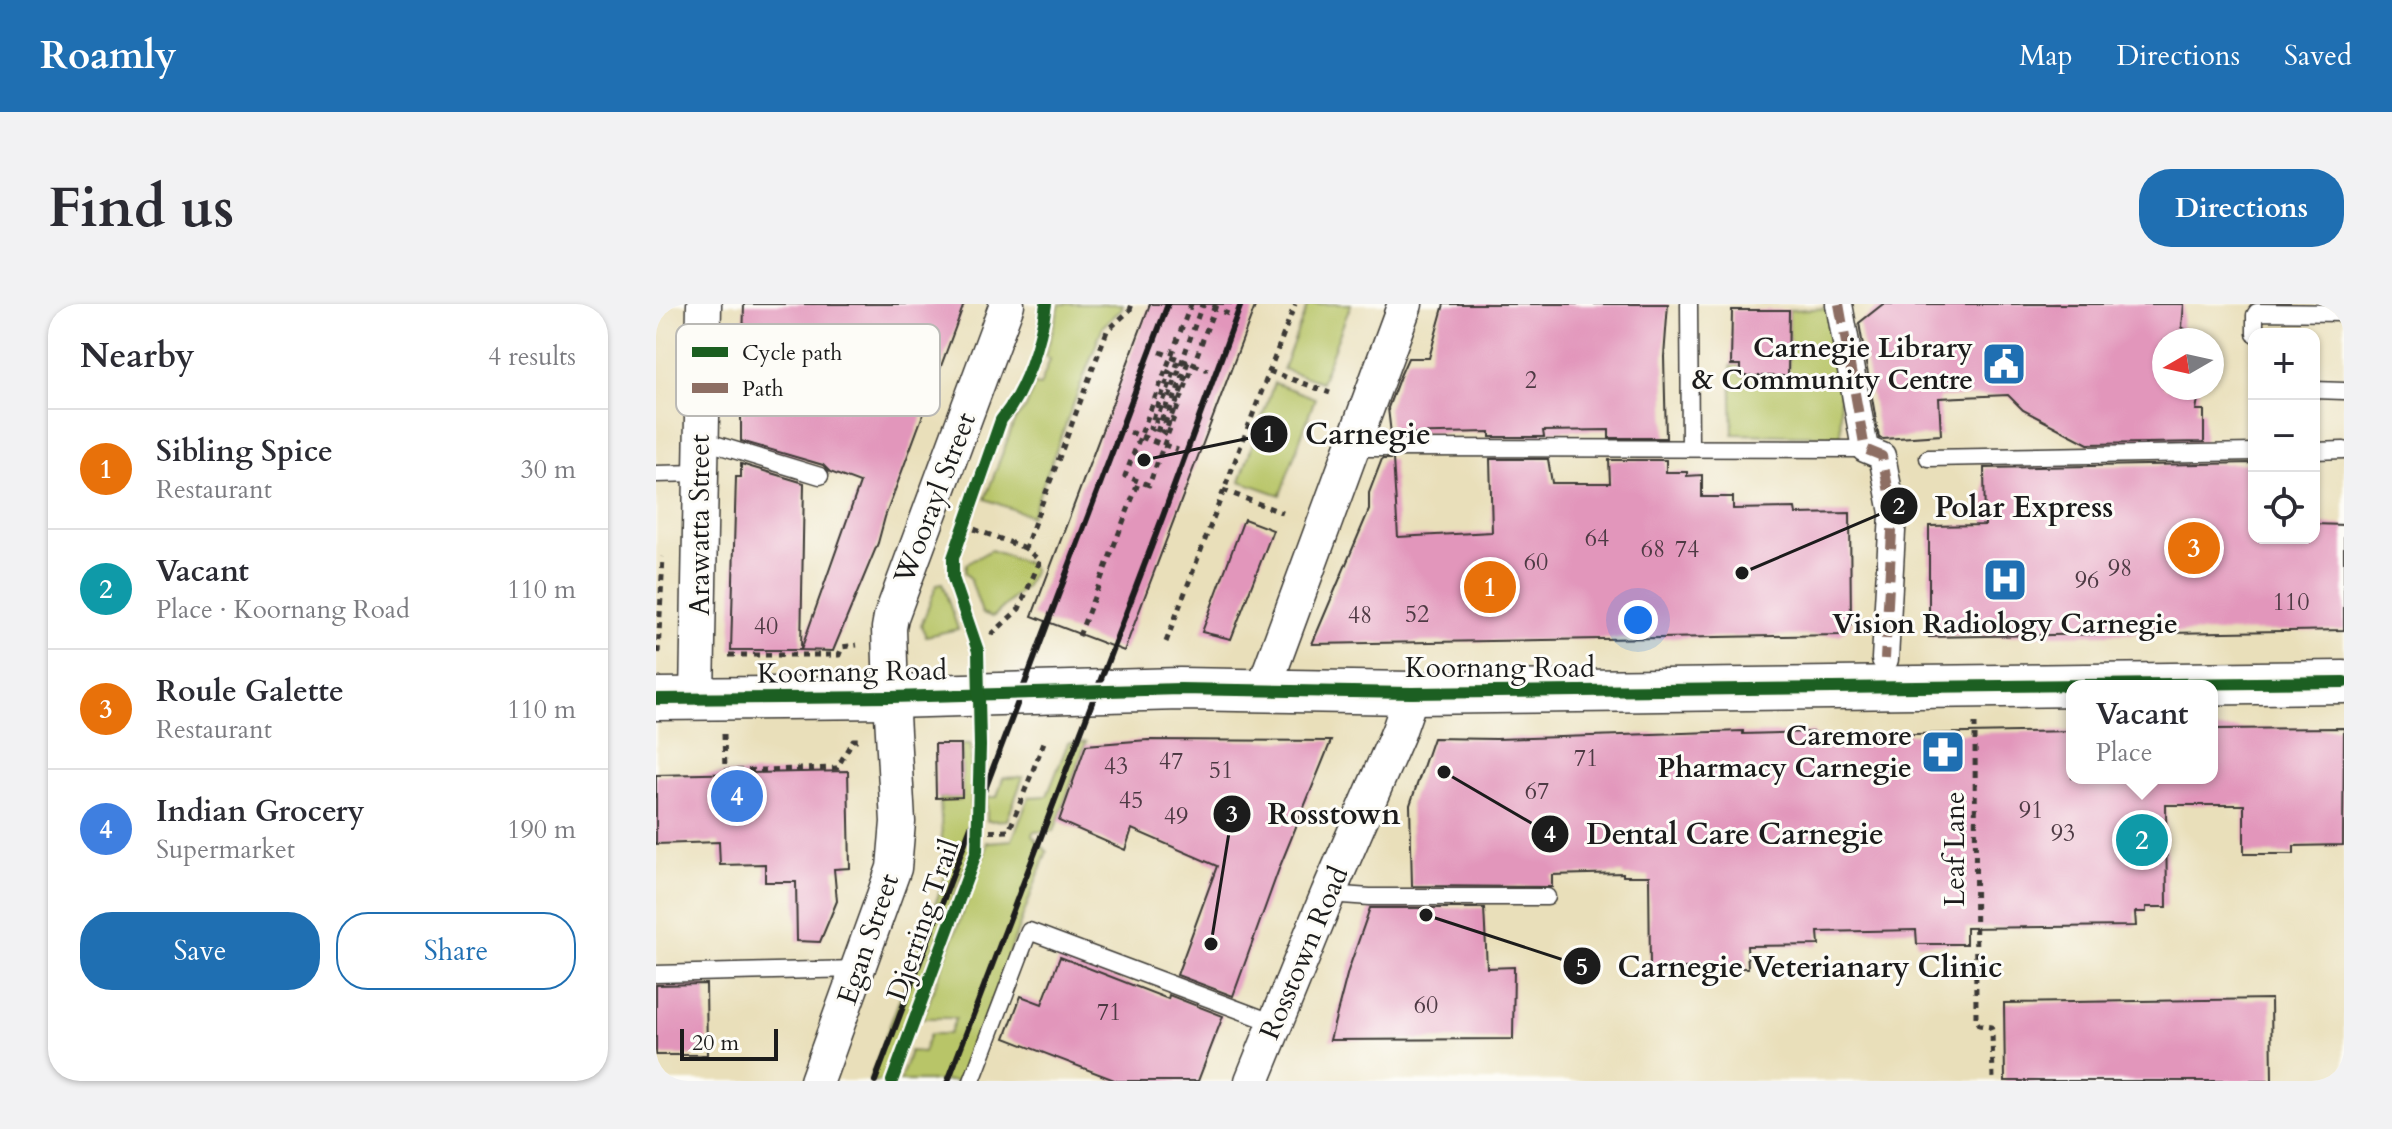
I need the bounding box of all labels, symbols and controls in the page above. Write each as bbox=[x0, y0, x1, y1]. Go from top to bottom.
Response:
text: Roamly bbox=[40, 30, 177, 82]
text: Map bbox=[2019, 37, 2073, 75]
text: Directions bbox=[2117, 37, 2240, 75]
text: Saved bbox=[2284, 37, 2352, 75]
button: Directions bbox=[2139, 169, 2344, 247]
text: Find us bbox=[48, 171, 234, 246]
legend bbox=[676, 324, 940, 416]
north arrow bbox=[2152, 328, 2224, 400]
map controls bbox=[2248, 328, 2320, 544]
button: + bbox=[2248, 328, 2320, 400]
place label: Carnegie Library & Community Centre bbox=[1692, 329, 1973, 399]
text: Nearby bbox=[80, 333, 195, 379]
text: Cycle path bbox=[742, 338, 842, 368]
text: 4 results bbox=[488, 339, 576, 374]
public building icon: Carnegie Library & Community Centre bbox=[1980, 340, 2028, 388]
house number: 2 bbox=[1525, 364, 1537, 397]
text: Path bbox=[742, 374, 784, 404]
button: − bbox=[2248, 400, 2320, 472]
street label: Woorayl Street bbox=[885, 407, 985, 590]
callout: Carnegie bbox=[1249, 407, 1447, 461]
text: Carnegie bbox=[1305, 414, 1431, 455]
text: 1 bbox=[1263, 418, 1275, 451]
text: Sibling Spice bbox=[156, 431, 333, 472]
street label: Arawatta Street bbox=[681, 434, 719, 616]
text: 1 bbox=[99, 452, 113, 487]
text: 30 m bbox=[520, 452, 576, 487]
text: Restaurant bbox=[156, 472, 272, 507]
button: locate bbox=[2248, 472, 2320, 544]
callout: Polar Express bbox=[1879, 479, 2130, 533]
text: Polar Express bbox=[1935, 487, 2113, 528]
text: 2 bbox=[1893, 490, 1905, 523]
pin: 3 bbox=[2168, 518, 2220, 578]
house number: 64 bbox=[1585, 522, 1609, 555]
house number: 68 bbox=[1641, 533, 1665, 566]
house number: 74 bbox=[1675, 533, 1699, 566]
house number: 60 bbox=[1524, 546, 1548, 579]
text: Vacant bbox=[156, 551, 249, 592]
house number: 98 bbox=[2108, 552, 2132, 585]
hospital icon: Vision Radiology Carnegie bbox=[1981, 556, 2029, 604]
pin: 1 bbox=[1464, 557, 1516, 617]
house number: 96 bbox=[2075, 564, 2099, 597]
text: 2 bbox=[99, 572, 113, 607]
text: 110 m bbox=[507, 572, 576, 607]
house number: 110 bbox=[2273, 586, 2309, 619]
text: Place · Koornang Road bbox=[156, 592, 410, 627]
house number: 52 bbox=[1405, 598, 1429, 631]
house number: 48 bbox=[1348, 599, 1372, 632]
your location bbox=[1618, 600, 1658, 640]
place label: Vision Radiology Carnegie bbox=[1832, 605, 2178, 643]
house number: 40 bbox=[754, 610, 778, 643]
street label: Koornang Road bbox=[1405, 649, 1595, 687]
street label: Koornang Road bbox=[757, 651, 947, 693]
text: Roule Galette bbox=[156, 671, 344, 712]
popup bbox=[2066, 680, 2218, 784]
text: 3 bbox=[99, 692, 113, 727]
text: 110 m bbox=[507, 692, 576, 727]
text: Vacant bbox=[2096, 694, 2188, 735]
text: Restaurant bbox=[156, 712, 272, 747]
place label: Caremore Pharmacy Carnegie bbox=[1657, 717, 1912, 787]
pharmacy icon: Caremore Pharmacy Carnegie bbox=[1919, 728, 1967, 776]
text: Place bbox=[2096, 735, 2153, 770]
house number: 71 bbox=[1574, 742, 1598, 775]
house number: 47 bbox=[1159, 745, 1183, 778]
house number: 43 bbox=[1104, 750, 1128, 783]
house number: 51 bbox=[1209, 754, 1233, 787]
pin: 4 bbox=[711, 766, 763, 826]
house number: 67 bbox=[1525, 775, 1549, 808]
house number: 45 bbox=[1119, 784, 1143, 817]
callout: Rosstown bbox=[1212, 787, 1416, 841]
text: Indian Grocery bbox=[156, 791, 365, 832]
street label: Leaf Lane bbox=[1936, 791, 1974, 907]
text: Rosstown bbox=[1268, 794, 1400, 835]
house number: 91 bbox=[2019, 794, 2043, 827]
text: 3 bbox=[1226, 798, 1238, 831]
house number: 49 bbox=[1164, 800, 1188, 833]
callout: Dental Care Carnegie bbox=[1530, 807, 1899, 861]
pin: 2 bbox=[2116, 810, 2168, 870]
text: 4 bbox=[99, 812, 113, 847]
text: 190 m bbox=[507, 812, 576, 847]
text: Dental Care Carnegie bbox=[1586, 814, 1884, 855]
house number: 93 bbox=[2051, 817, 2075, 850]
text: 4 bbox=[1544, 818, 1556, 851]
text: Supermarket bbox=[156, 832, 295, 867]
street label: Djerring Trail bbox=[878, 834, 968, 1006]
street label: Rosstown Road bbox=[1250, 860, 1358, 1045]
street label: Egan Street bbox=[828, 868, 908, 1009]
button: Save bbox=[80, 912, 320, 990]
button: Share bbox=[336, 912, 576, 990]
callout: Carnegie Veterianary Clinic bbox=[1562, 939, 2019, 993]
text: Carnegie Veterianary Clinic bbox=[1618, 947, 2003, 988]
text: 5 bbox=[1576, 951, 1588, 984]
house number: 60 bbox=[1414, 989, 1438, 1022]
house number: 71 bbox=[1097, 996, 1121, 1029]
scale bar bbox=[680, 1025, 778, 1061]
text: 20 m bbox=[692, 1028, 739, 1058]

